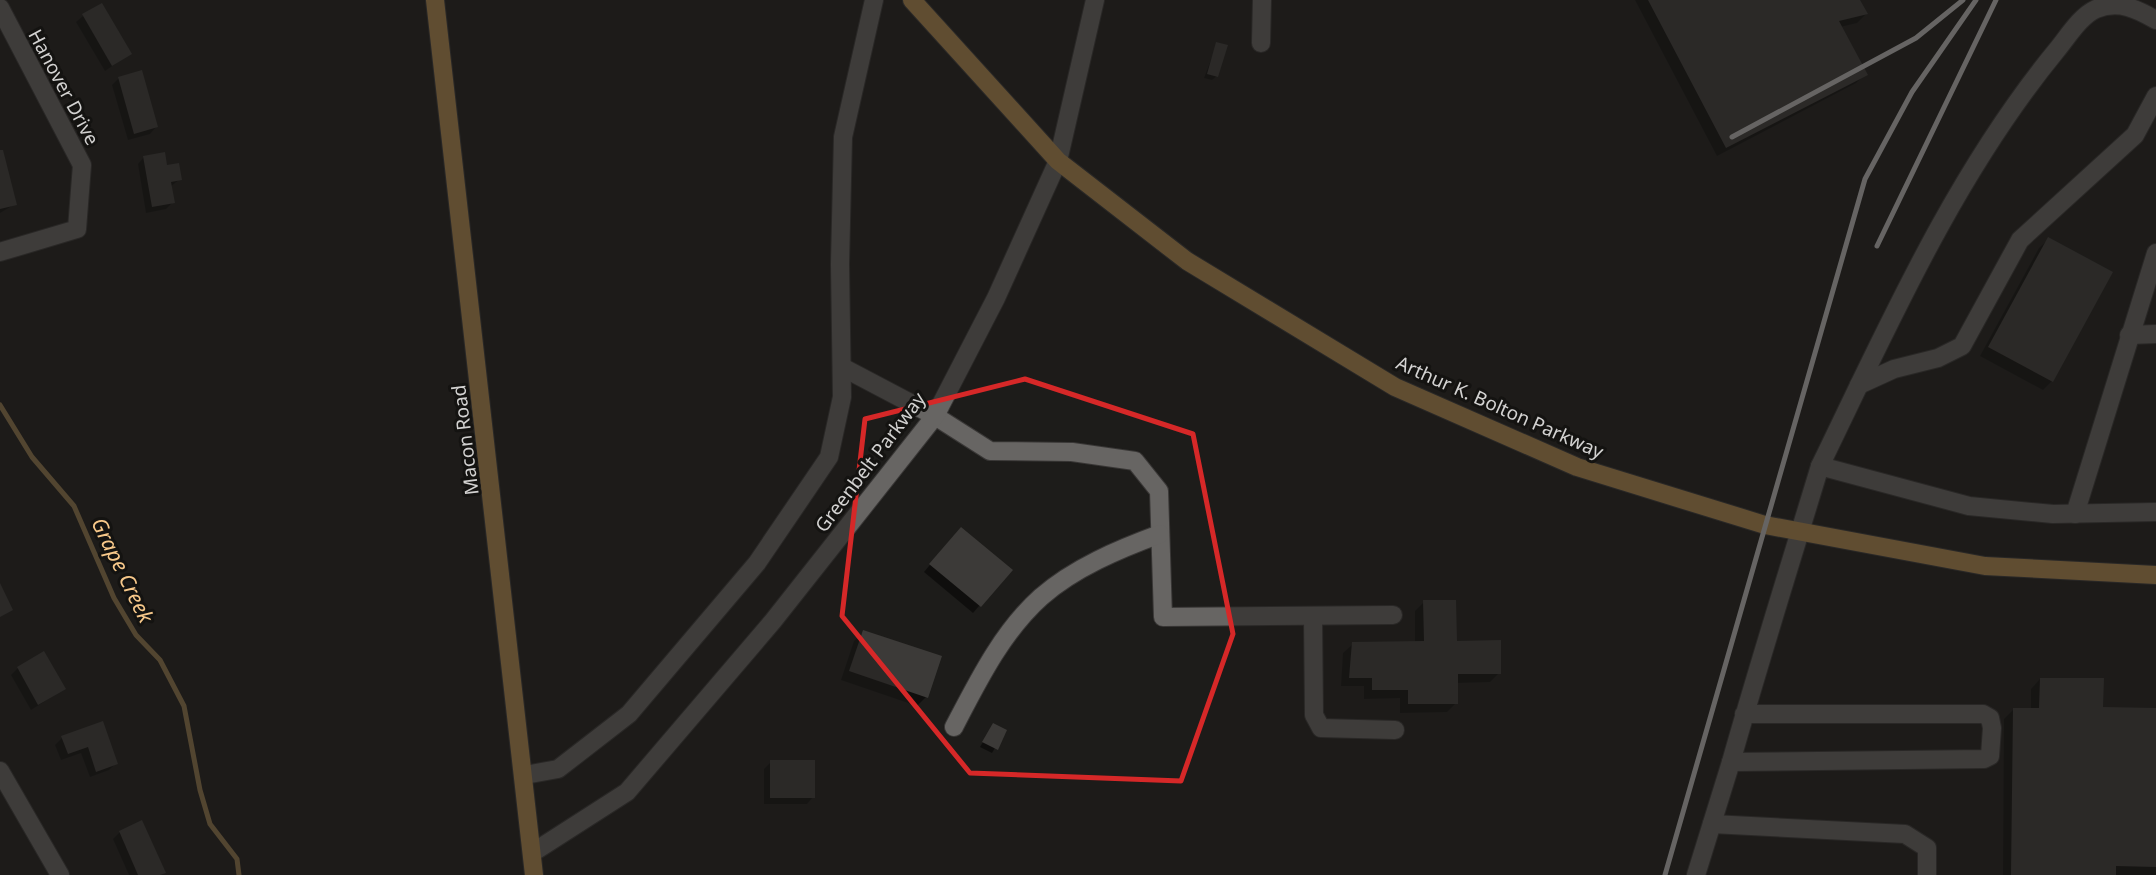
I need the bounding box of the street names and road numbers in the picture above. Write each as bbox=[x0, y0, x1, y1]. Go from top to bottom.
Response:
street label: Hanover Drive bbox=[23, 24, 105, 150]
street label: Arthur K. Bolton Parkway bbox=[1392, 350, 1608, 465]
street label: Macon Road bbox=[445, 383, 485, 497]
street label: Greenbelt Parkway bbox=[809, 386, 931, 537]

